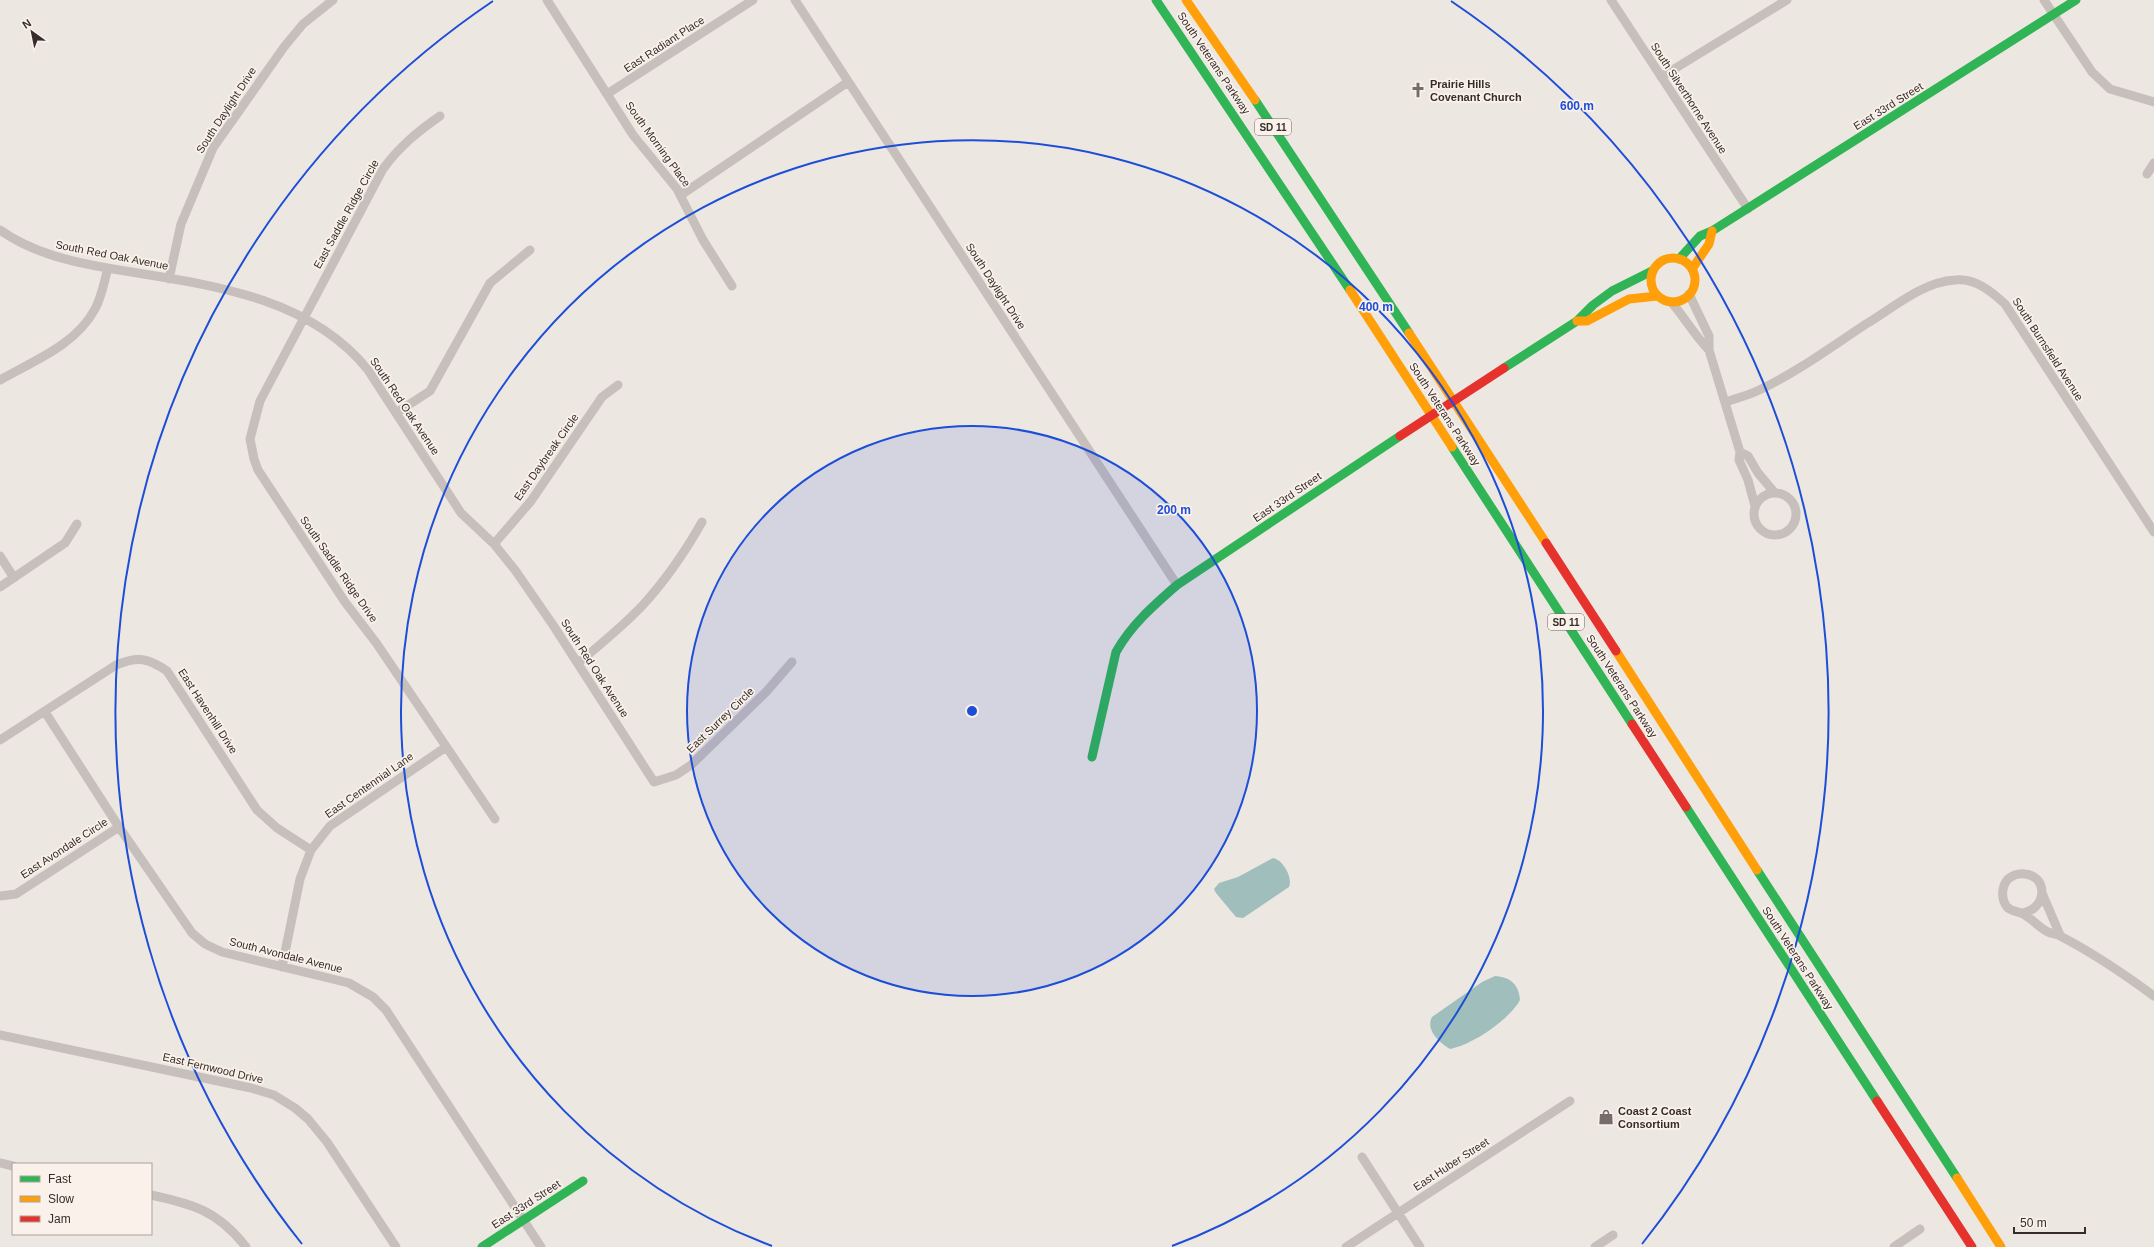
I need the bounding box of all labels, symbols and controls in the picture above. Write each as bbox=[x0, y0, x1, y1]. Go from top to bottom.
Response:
street label: South Veterans Parkway bbox=[1175, 10, 1253, 117]
north arrow bbox=[12, 12, 52, 52]
street label: East Radiant Place bbox=[621, 13, 707, 75]
text: N bbox=[20, 16, 33, 31]
street label: South Silverthorne Avenue bbox=[1649, 40, 1729, 156]
street label: South Daylight Drive bbox=[194, 65, 258, 155]
place label: Prairie Hills Covenant Church bbox=[1430, 78, 1522, 103]
street label: East 33rd Street bbox=[1851, 80, 1925, 132]
church icon: Prairie Hills Covenant Church bbox=[1409, 81, 1427, 99]
street label: South Morning Place bbox=[623, 99, 693, 189]
text: 600 m bbox=[1560, 99, 1594, 113]
road number: SD 11 bbox=[1255, 119, 1291, 135]
street label: East Saddle Ridge Circle bbox=[311, 158, 381, 270]
street label: South Red Oak Avenue bbox=[55, 238, 169, 272]
street label: South Daylight Drive bbox=[964, 241, 1028, 331]
street label: South Burnsfield Avenue bbox=[2010, 295, 2086, 403]
text: 400 m bbox=[1359, 300, 1393, 314]
street label: South Red Oak Avenue bbox=[368, 355, 442, 457]
street label: South Veterans Parkway bbox=[1407, 360, 1483, 468]
street label: East Daybreak Circle bbox=[511, 411, 581, 503]
street label: East 33rd Street bbox=[1251, 470, 1323, 524]
text: 200 m bbox=[1157, 503, 1191, 517]
street label: South Saddle Ridge Drive bbox=[298, 514, 380, 624]
road number: SD 11 bbox=[1548, 614, 1584, 630]
street label: South Red Oak Avenue bbox=[559, 617, 631, 719]
street label: South Veterans Parkway bbox=[1584, 632, 1660, 740]
street label: East Havenhill Drive bbox=[176, 666, 240, 756]
street label: East Surrey Circle bbox=[684, 685, 756, 755]
centre of rings bbox=[965, 704, 979, 718]
street label: East Centennial Lane bbox=[322, 750, 416, 820]
street label: East Avondale Circle bbox=[18, 815, 110, 881]
street label: South Veterans Parkway bbox=[1760, 904, 1836, 1012]
street label: South Avondale Avenue bbox=[228, 935, 344, 975]
street label: East Fernwood Drive bbox=[162, 1051, 264, 1085]
place label: Coast 2 Coast Consortium bbox=[1618, 1105, 1692, 1130]
shop icon: Coast 2 Coast Consortium bbox=[1597, 1108, 1615, 1126]
street label: East Huber Street bbox=[1411, 1135, 1491, 1193]
legend bbox=[12, 1163, 152, 1235]
text: Fast bbox=[48, 1172, 72, 1186]
street label: East 33rd Street bbox=[489, 1177, 563, 1231]
text: Slow bbox=[48, 1192, 74, 1206]
scale bar bbox=[2014, 1209, 2085, 1235]
text: Jam bbox=[48, 1212, 71, 1226]
text: 50 m bbox=[2020, 1216, 2047, 1230]

